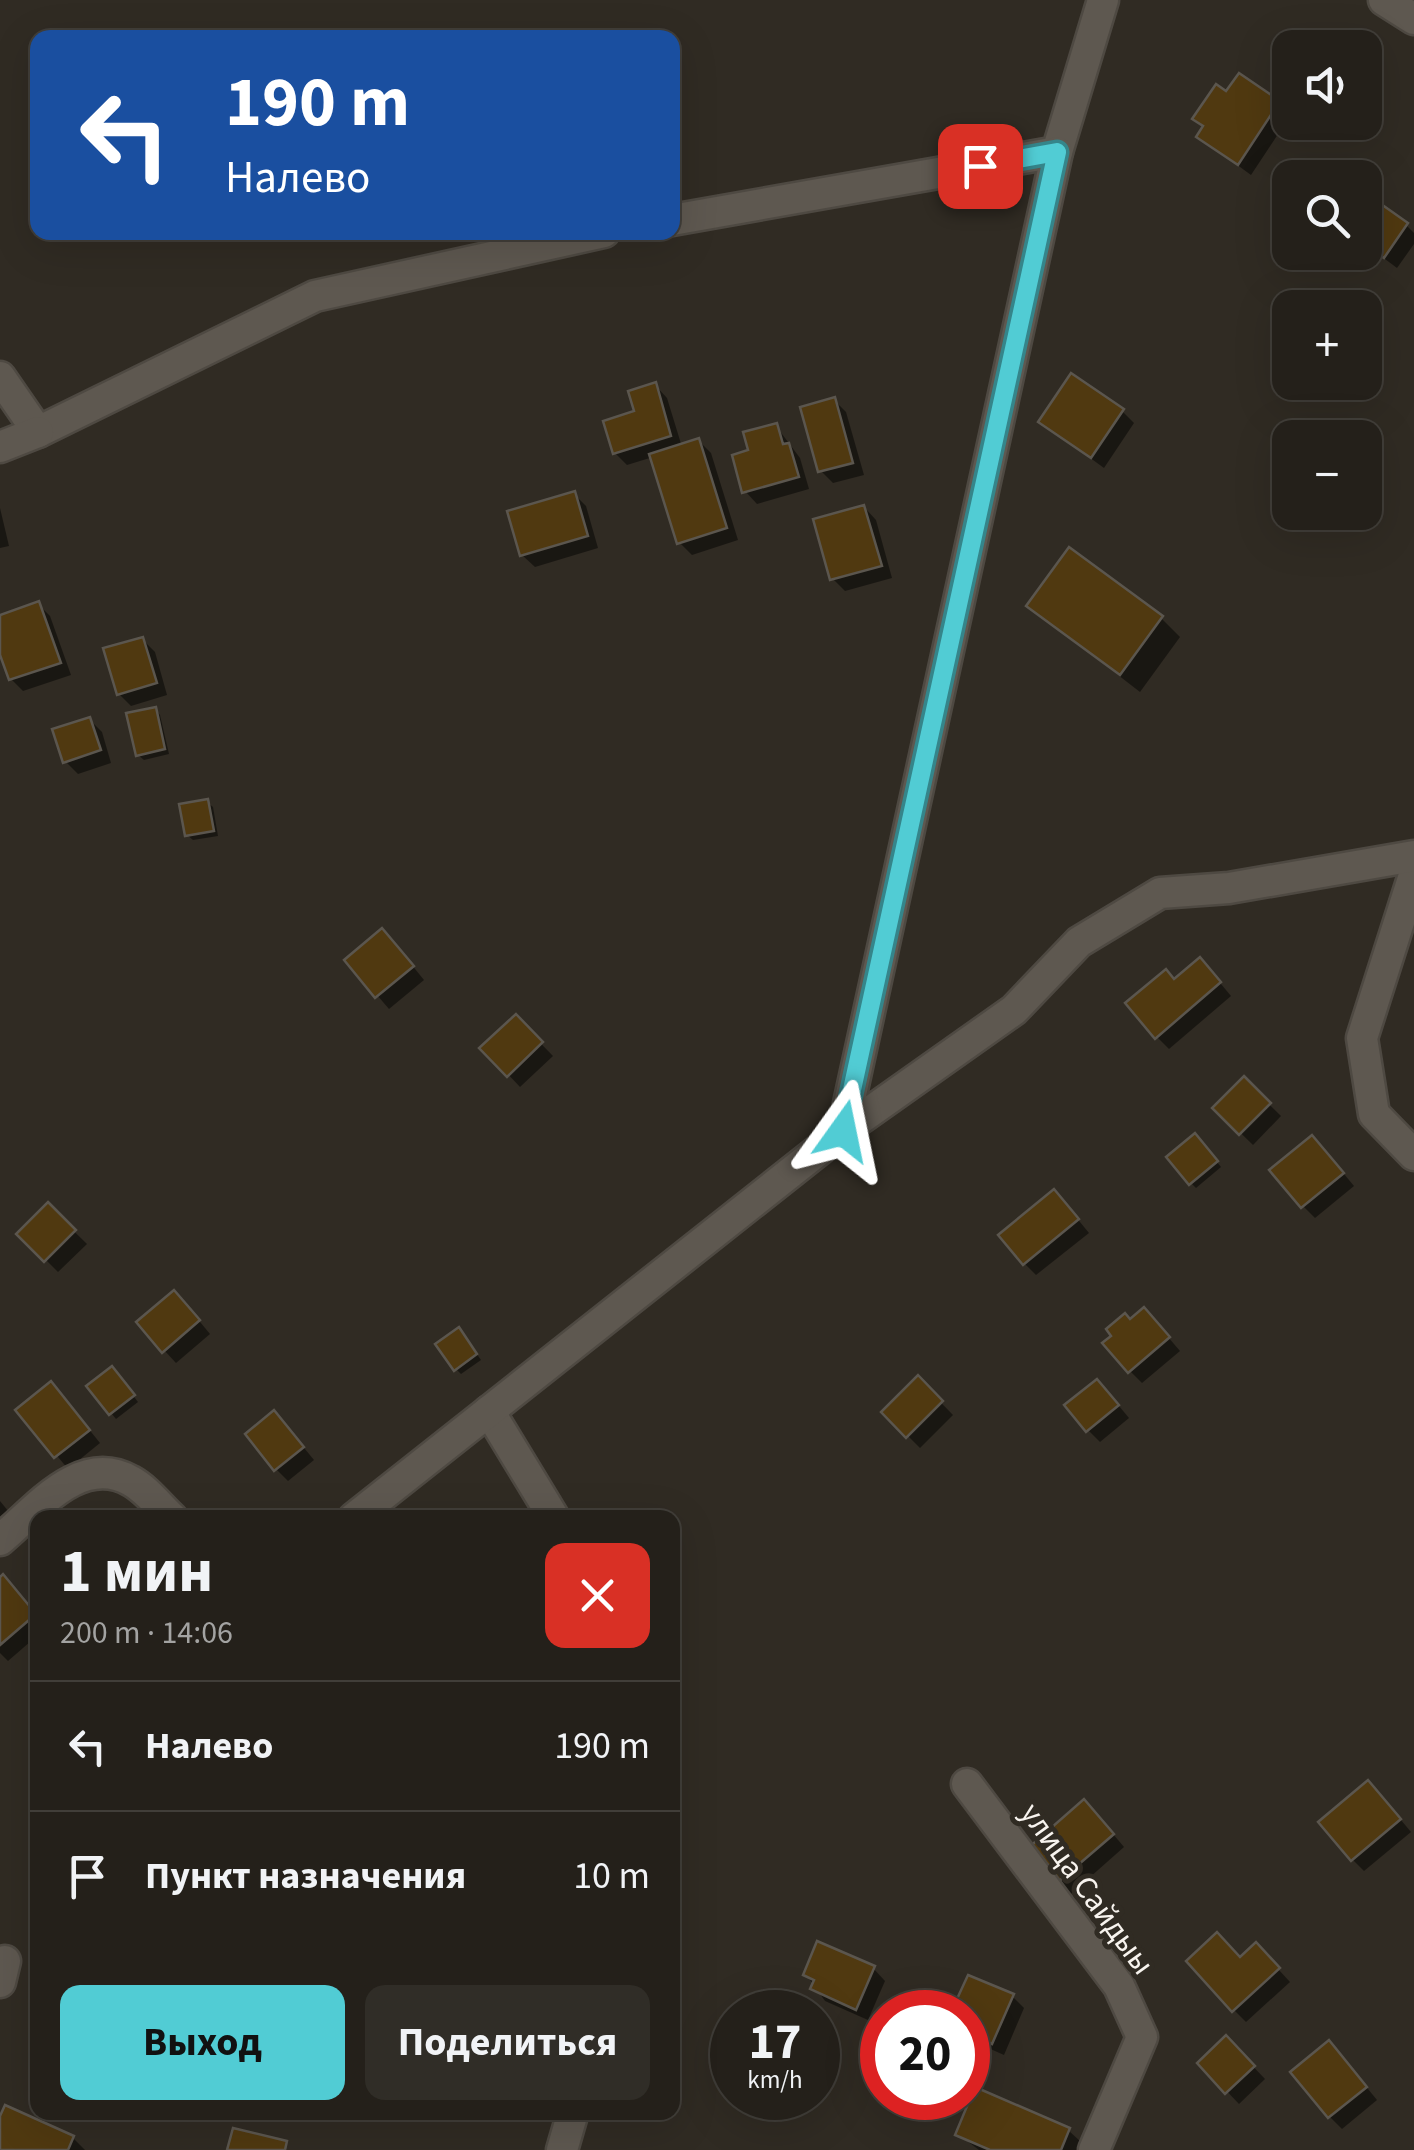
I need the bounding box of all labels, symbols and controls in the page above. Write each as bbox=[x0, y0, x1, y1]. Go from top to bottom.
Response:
map controls bbox=[1272, 30, 1382, 530]
button: sound bbox=[1272, 30, 1382, 140]
text: 190 m bbox=[225, 53, 410, 153]
icon: left bbox=[60, 70, 190, 200]
pin bbox=[938, 124, 1023, 209]
icon: arrive bbox=[953, 139, 1008, 194]
text: Налево bbox=[225, 146, 371, 210]
button: search bbox=[1272, 160, 1382, 270]
button: + bbox=[1272, 290, 1382, 400]
button: − bbox=[1272, 420, 1382, 530]
position arrow bbox=[791, 1079, 895, 1183]
text: 1 мин bbox=[60, 1530, 213, 1615]
button: close bbox=[545, 1543, 650, 1648]
text: 200 m · 14:06 bbox=[60, 1610, 233, 1656]
icon: left bbox=[60, 1719, 115, 1774]
text: Налево bbox=[145, 1719, 273, 1773]
text: 190 m bbox=[554, 1719, 650, 1773]
street label: улица Сайдыы bbox=[1009, 1793, 1165, 1985]
icon: arrive bbox=[60, 1849, 115, 1904]
text: Пункт назначения bbox=[145, 1849, 466, 1903]
text: 10 m bbox=[573, 1849, 650, 1903]
button: Выход bbox=[60, 1985, 345, 2100]
button: Поделиться bbox=[365, 1985, 650, 2100]
speed limit sign: 20 bbox=[860, 1990, 990, 2120]
text: 17 bbox=[749, 2007, 801, 2078]
text: km/h bbox=[747, 2062, 803, 2098]

